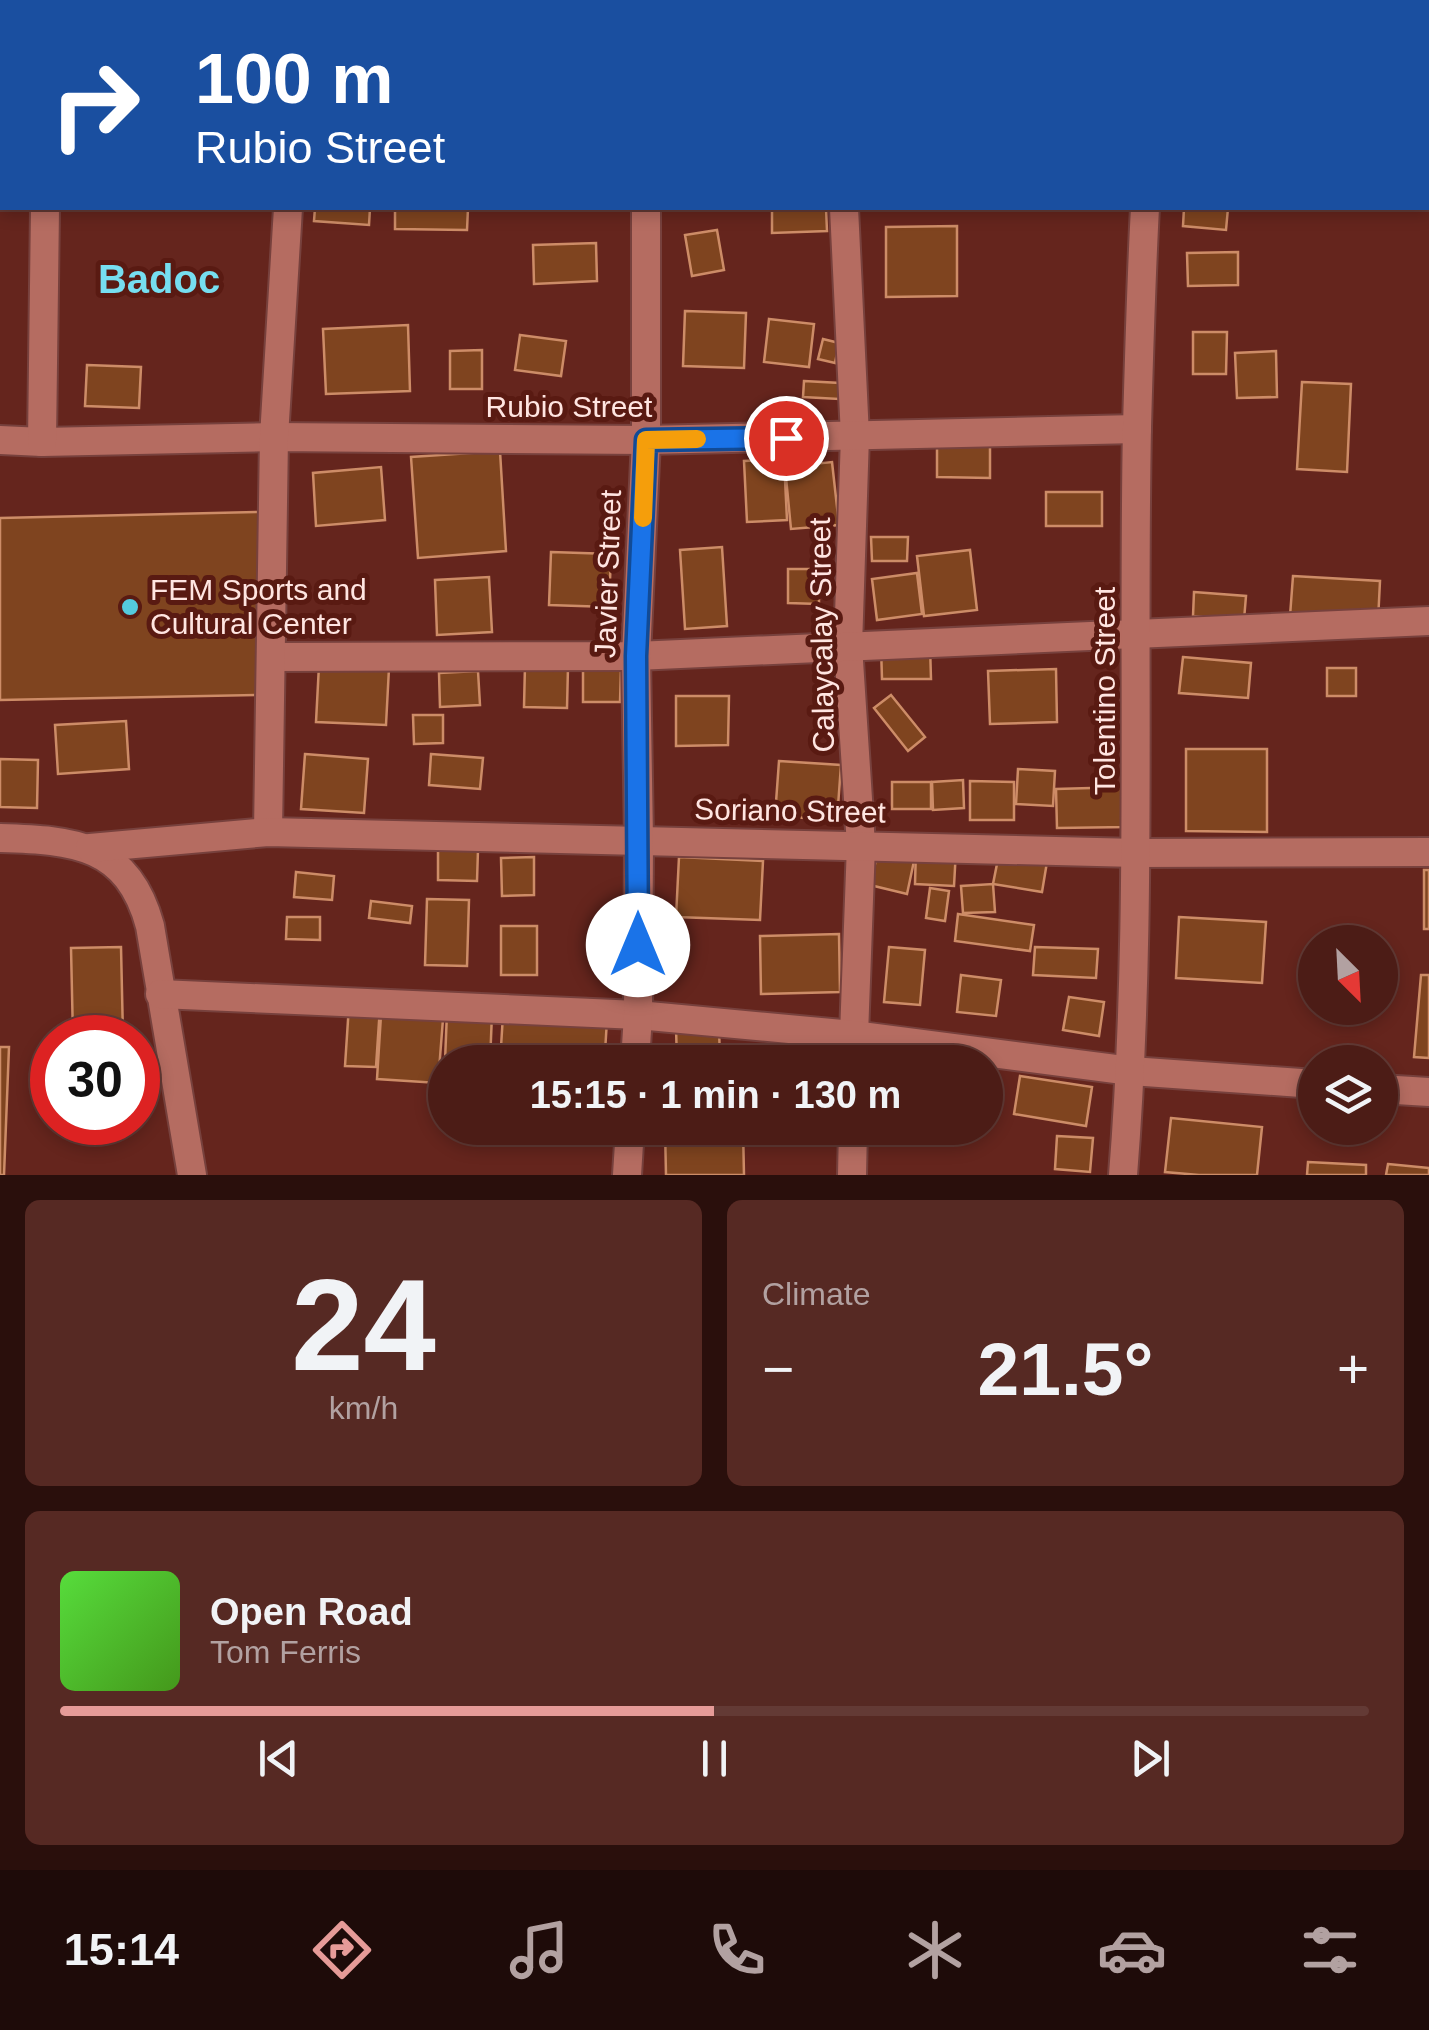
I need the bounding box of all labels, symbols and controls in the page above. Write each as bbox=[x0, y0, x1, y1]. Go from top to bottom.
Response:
icon: right bbox=[30, 40, 160, 170]
text: 100 m bbox=[195, 40, 393, 118]
text: Rubio Street bbox=[195, 122, 445, 173]
district label: Badoc bbox=[98, 257, 220, 301]
street label: Rubio Street bbox=[486, 390, 653, 423]
pin bbox=[744, 396, 829, 481]
icon: arrive bbox=[759, 411, 814, 466]
street label: Javier Street bbox=[588, 489, 627, 659]
street label: Calaycalay Street bbox=[803, 517, 840, 753]
place label: FEM Sports and Cultural Center bbox=[150, 573, 367, 640]
street label: Tolentino Street bbox=[1088, 586, 1121, 795]
marker: FEM Sports and Cultural Center bbox=[119, 596, 141, 618]
street label: Soriano Street bbox=[694, 792, 887, 829]
position arrow bbox=[586, 893, 690, 997]
north arrow bbox=[1298, 925, 1398, 1025]
map controls bbox=[1298, 925, 1398, 1145]
speed limit sign: 30 bbox=[30, 1015, 160, 1145]
button: layers bbox=[1298, 1045, 1398, 1145]
text: 15:15 · 1 min · 130 m bbox=[530, 1074, 901, 1116]
text: 24 bbox=[291, 1252, 436, 1398]
text: Climate bbox=[762, 1276, 870, 1312]
text: 21.5° bbox=[978, 1327, 1153, 1411]
text: − bbox=[762, 1338, 794, 1400]
text: + bbox=[1337, 1338, 1369, 1400]
text: km/h bbox=[329, 1390, 398, 1426]
text: Open Road bbox=[210, 1591, 413, 1633]
text: Tom Ferris bbox=[210, 1634, 361, 1670]
icon: previous bbox=[251, 1731, 306, 1786]
icon: pause bbox=[687, 1731, 742, 1786]
icon: next bbox=[1123, 1731, 1178, 1786]
icon: directions bbox=[307, 1915, 377, 1985]
icon: music bbox=[504, 1915, 574, 1985]
icon: phone bbox=[702, 1915, 772, 1985]
icon: climate bbox=[900, 1915, 970, 1985]
icon: car bbox=[1097, 1915, 1167, 1985]
icon: filters bbox=[1295, 1915, 1365, 1985]
text: 15:14 bbox=[64, 1924, 179, 1975]

